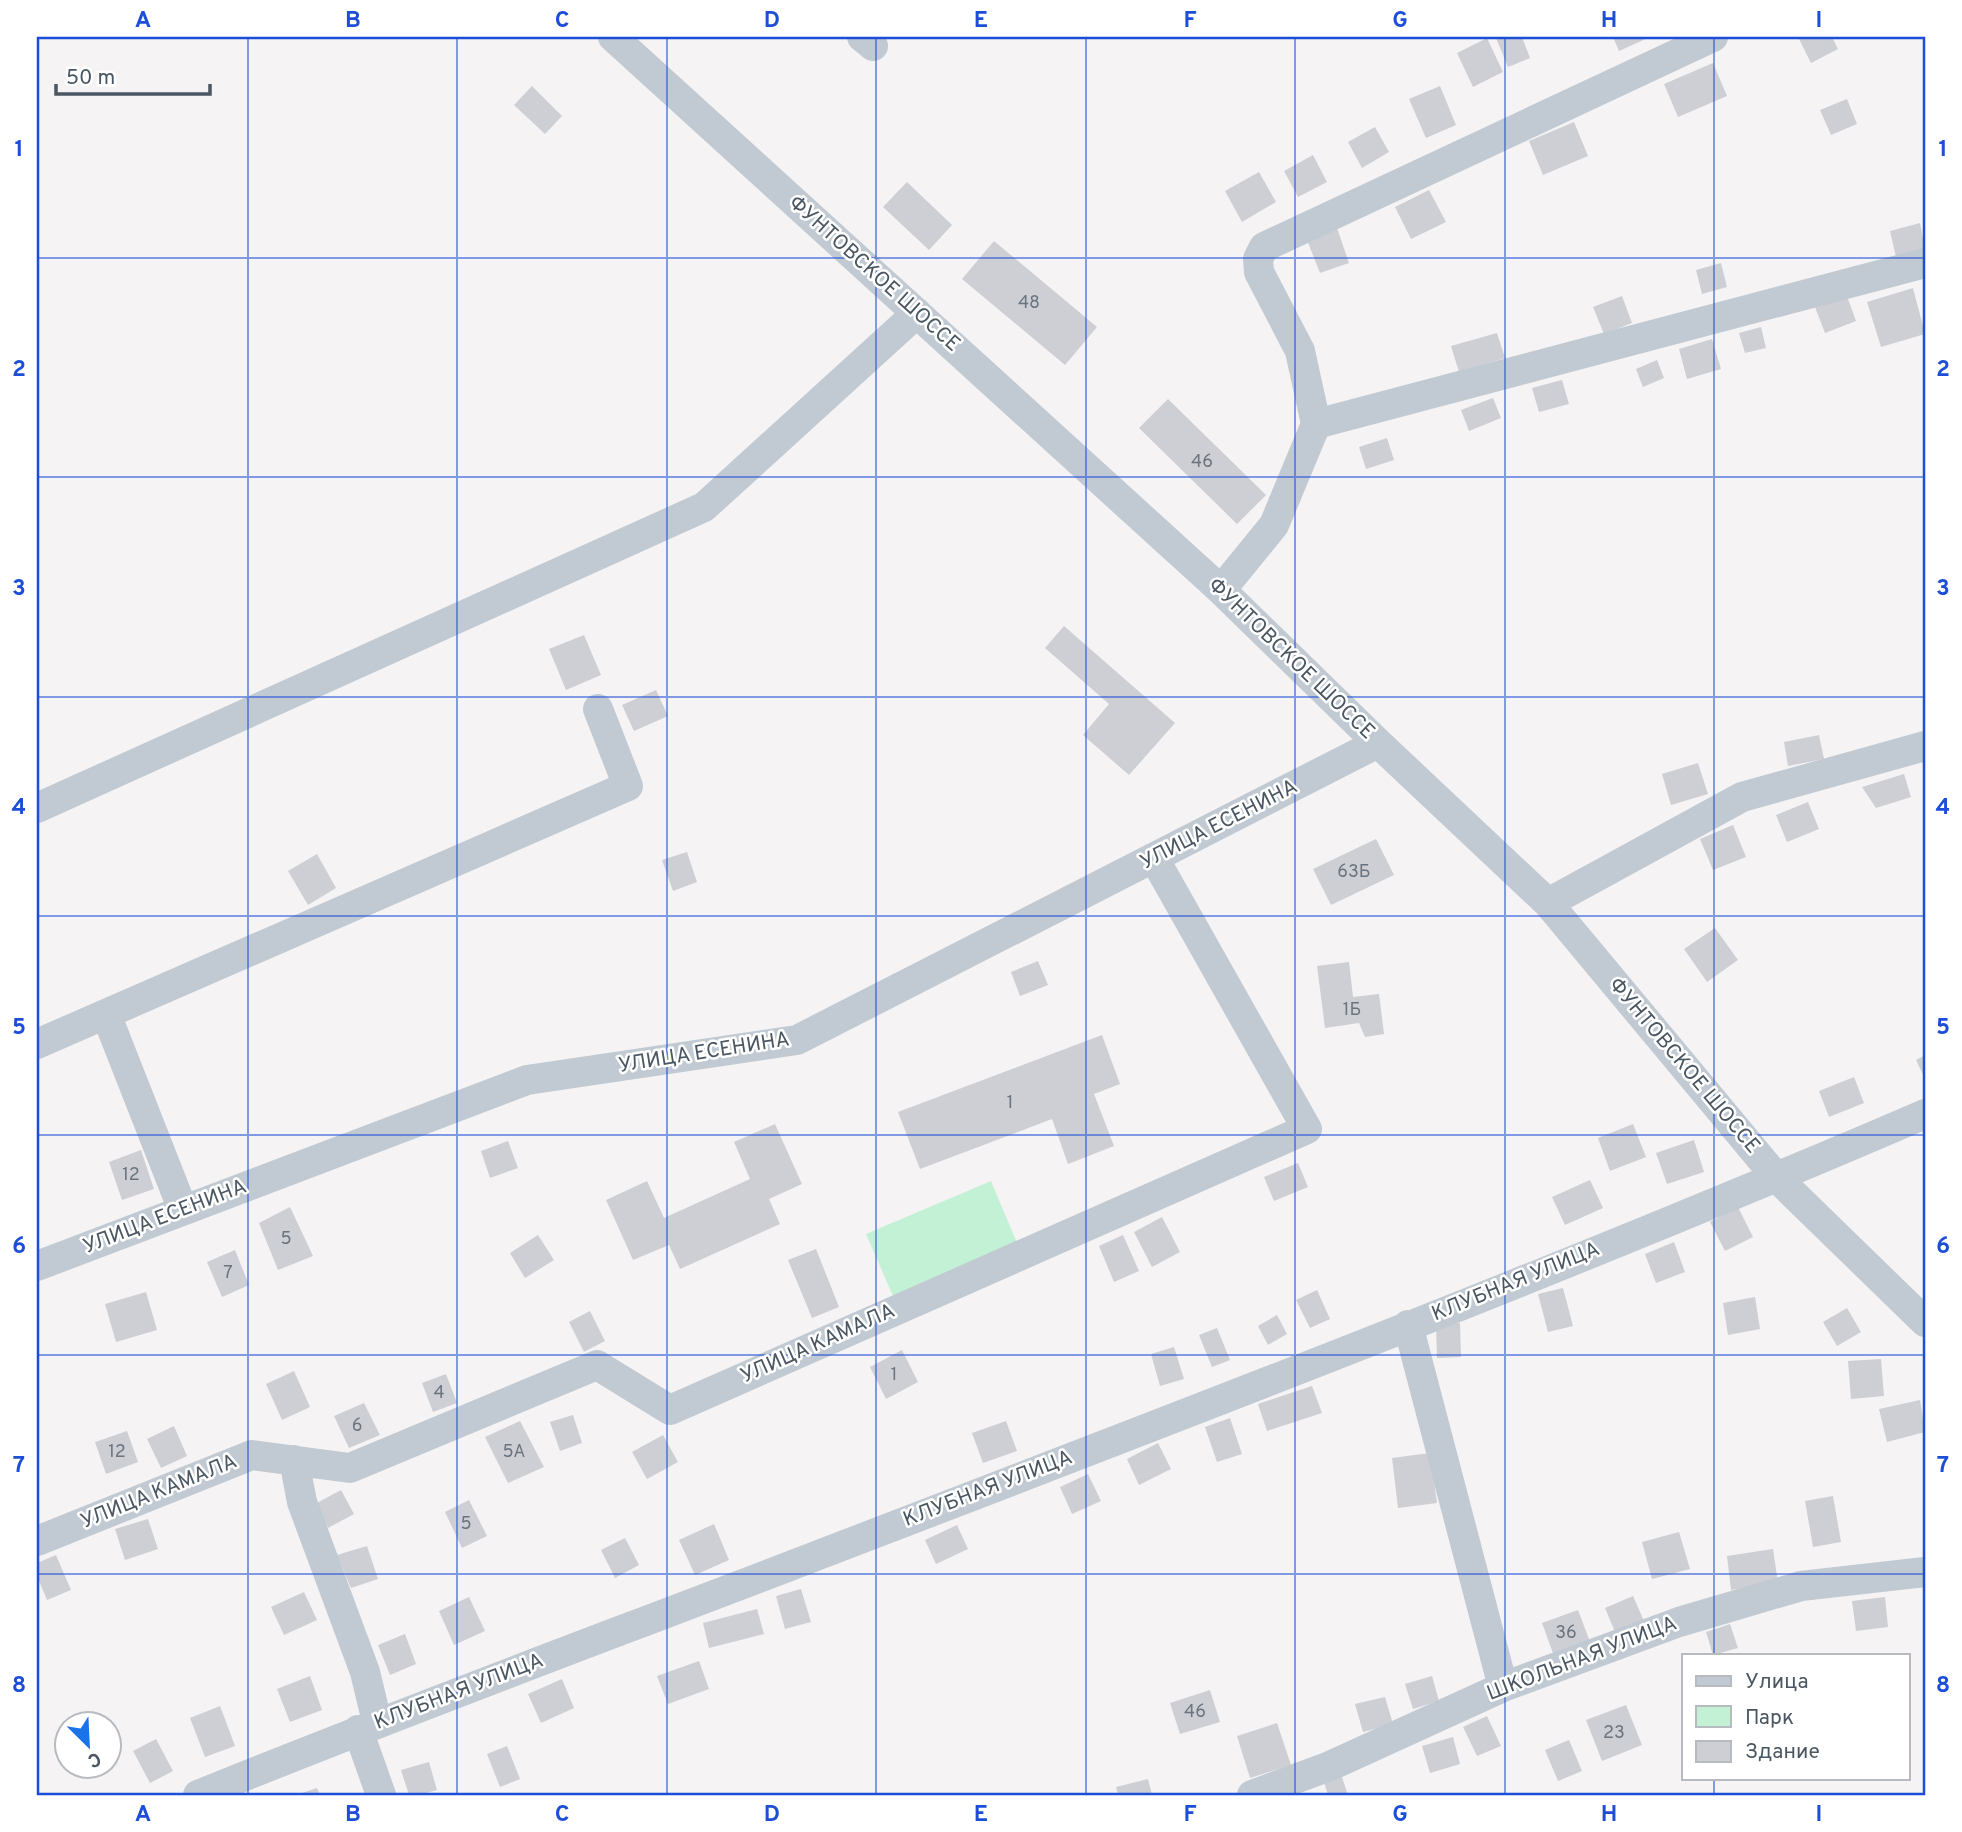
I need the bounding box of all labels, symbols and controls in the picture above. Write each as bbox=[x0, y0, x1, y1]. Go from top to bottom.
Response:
text: A bbox=[135, 7, 151, 36]
text: B bbox=[345, 7, 361, 36]
text: C bbox=[555, 7, 569, 36]
text: D bbox=[764, 7, 780, 36]
text: E bbox=[974, 7, 988, 36]
text: F bbox=[1183, 7, 1197, 36]
text: G bbox=[1392, 7, 1408, 36]
text: H bbox=[1601, 7, 1617, 36]
text: I bbox=[1816, 7, 1822, 36]
scale bar bbox=[56, 52, 210, 96]
text: 50 m bbox=[66, 65, 115, 92]
text: 1 bbox=[14, 136, 24, 165]
text: 1 bbox=[1938, 136, 1948, 165]
street label: ФУНТОВСКОЕ ШОССЕ bbox=[783, 190, 965, 358]
house number: 48 bbox=[1018, 292, 1040, 315]
text: 2 bbox=[12, 356, 26, 385]
text: 2 bbox=[1936, 356, 1950, 385]
house number: 46 bbox=[1191, 451, 1213, 474]
street label: ФУНТОВСКОЕ ШОССЕ bbox=[1202, 572, 1380, 746]
text: 3 bbox=[12, 575, 26, 604]
text: 3 bbox=[1936, 575, 1950, 604]
street label: УЛИЦА ЕСЕНИНА bbox=[1136, 774, 1302, 876]
text: 4 bbox=[12, 794, 26, 823]
text: 4 bbox=[1936, 794, 1950, 823]
house number: 63Б bbox=[1337, 861, 1371, 884]
street label: ФУНТОВСКОЕ ШОССЕ bbox=[1602, 972, 1766, 1160]
house number: 1Б bbox=[1343, 999, 1361, 1022]
text: 5 bbox=[12, 1014, 26, 1043]
text: 5 bbox=[1936, 1014, 1950, 1043]
street label: УЛИЦА ЕСЕНИНА bbox=[616, 1026, 792, 1080]
house number: 1 bbox=[1007, 1092, 1013, 1115]
house number: 12 bbox=[122, 1164, 140, 1187]
street label: УЛИЦА ЕСЕНИНА bbox=[79, 1173, 251, 1261]
house number: 5 bbox=[280, 1228, 292, 1251]
text: 6 bbox=[12, 1233, 26, 1262]
text: 6 bbox=[1936, 1233, 1950, 1262]
street label: КЛУБНАЯ УЛИЦА bbox=[1428, 1236, 1604, 1328]
house number: 7 bbox=[223, 1262, 233, 1285]
street label: УЛИЦА КАМАЛА bbox=[737, 1298, 899, 1390]
house number: 1 bbox=[891, 1364, 897, 1387]
house number: 4 bbox=[433, 1382, 445, 1405]
house number: 6 bbox=[352, 1415, 362, 1438]
house number: 12 bbox=[108, 1441, 126, 1464]
house number: 5А bbox=[502, 1441, 526, 1464]
street label: КЛУБНАЯ УЛИЦА bbox=[900, 1444, 1076, 1534]
street label: УЛИЦА КАМАЛА bbox=[77, 1448, 241, 1536]
text: 7 bbox=[13, 1452, 25, 1481]
text: 7 bbox=[1937, 1452, 1949, 1481]
house number: 5 bbox=[460, 1513, 472, 1536]
street label: ШКОЛЬНАЯ УЛИЦА bbox=[1483, 1610, 1681, 1708]
house number: 36 bbox=[1555, 1622, 1577, 1645]
street label: КЛУБНАЯ УЛИЦА bbox=[371, 1647, 547, 1737]
legend bbox=[1682, 1654, 1910, 1780]
text: Улица bbox=[1745, 1669, 1809, 1696]
text: 8 bbox=[12, 1672, 26, 1701]
text: 8 bbox=[1936, 1672, 1950, 1701]
house number: 46 bbox=[1184, 1701, 1206, 1724]
text: Парк bbox=[1745, 1705, 1794, 1732]
north arrow bbox=[52, 1710, 122, 1780]
house number: 23 bbox=[1603, 1722, 1625, 1745]
text: Здание bbox=[1745, 1739, 1820, 1766]
text: С bbox=[84, 1745, 105, 1772]
text: A bbox=[135, 1801, 151, 1830]
text: B bbox=[345, 1801, 361, 1830]
text: C bbox=[555, 1801, 569, 1830]
text: D bbox=[764, 1801, 780, 1830]
text: E bbox=[974, 1801, 988, 1830]
text: F bbox=[1183, 1801, 1197, 1830]
text: G bbox=[1392, 1801, 1408, 1830]
text: H bbox=[1601, 1801, 1617, 1830]
text: I bbox=[1816, 1801, 1822, 1830]

